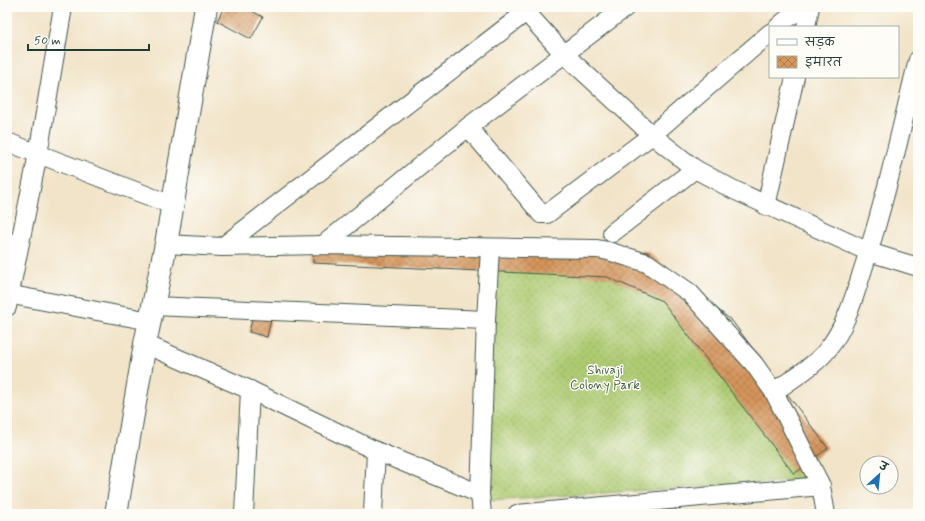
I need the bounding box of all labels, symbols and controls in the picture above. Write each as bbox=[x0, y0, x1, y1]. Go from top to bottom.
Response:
scale bar bbox=[28, 26, 149, 52]
legend bbox=[769, 26, 899, 78]
text: 50 m bbox=[34, 33, 61, 49]
text: सड़क bbox=[804, 35, 836, 51]
text: इमारत bbox=[805, 55, 843, 71]
park label: Shivaji Colony Park bbox=[570, 362, 640, 394]
north arrow bbox=[859, 455, 899, 495]
text: उ bbox=[876, 459, 891, 476]

